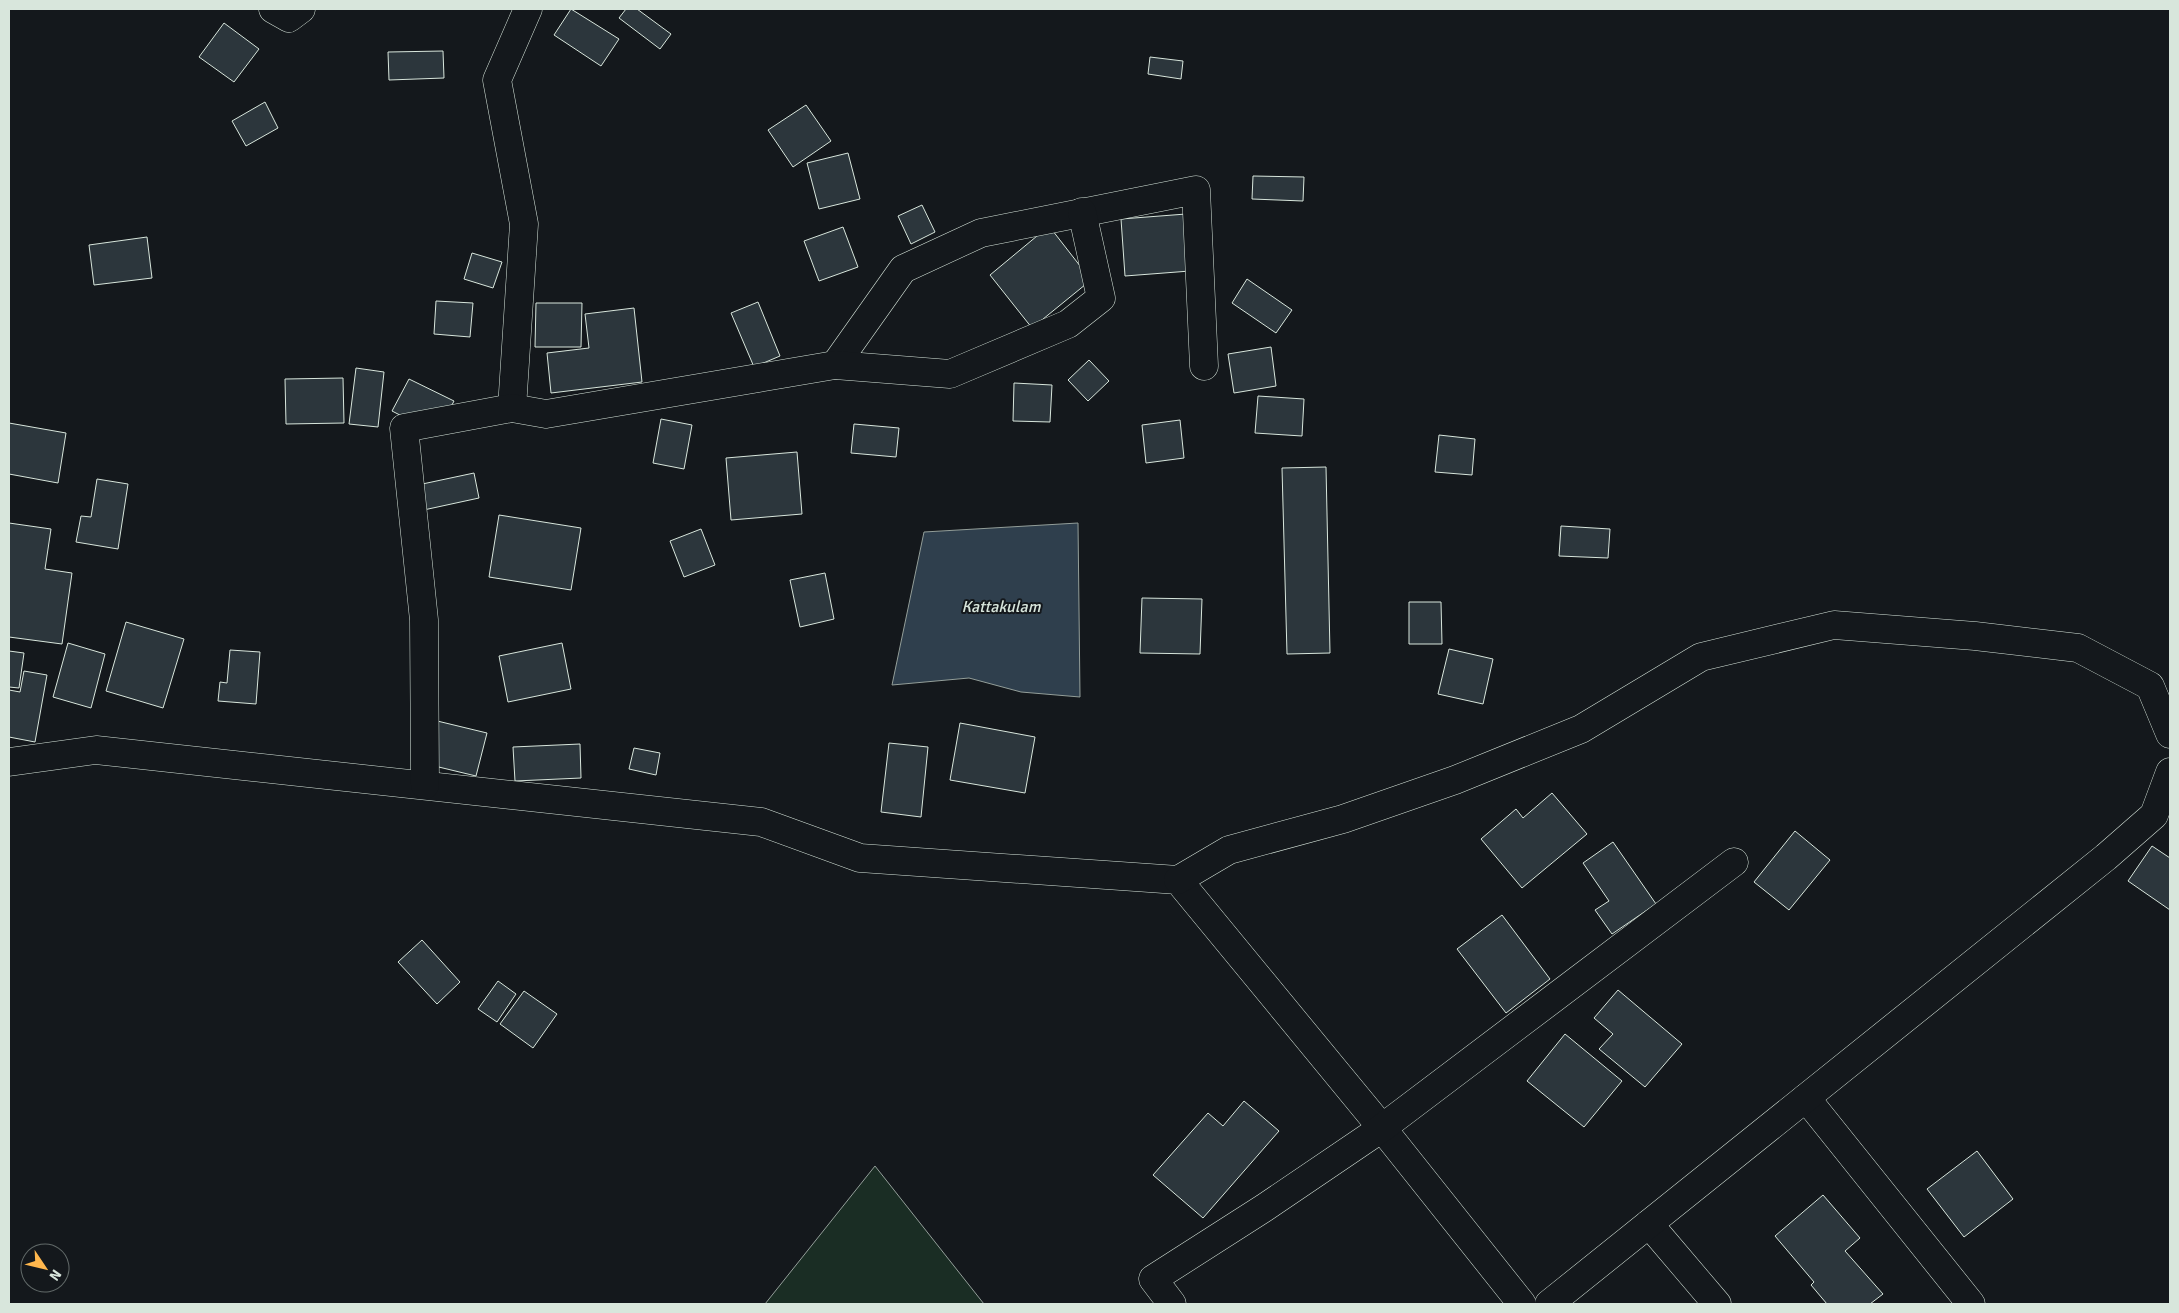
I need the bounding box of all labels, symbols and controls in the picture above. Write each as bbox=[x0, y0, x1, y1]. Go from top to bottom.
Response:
water label: Kattakulam bbox=[962, 597, 1042, 617]
north arrow bbox=[20, 1243, 70, 1293]
text: N bbox=[45, 1266, 65, 1284]

